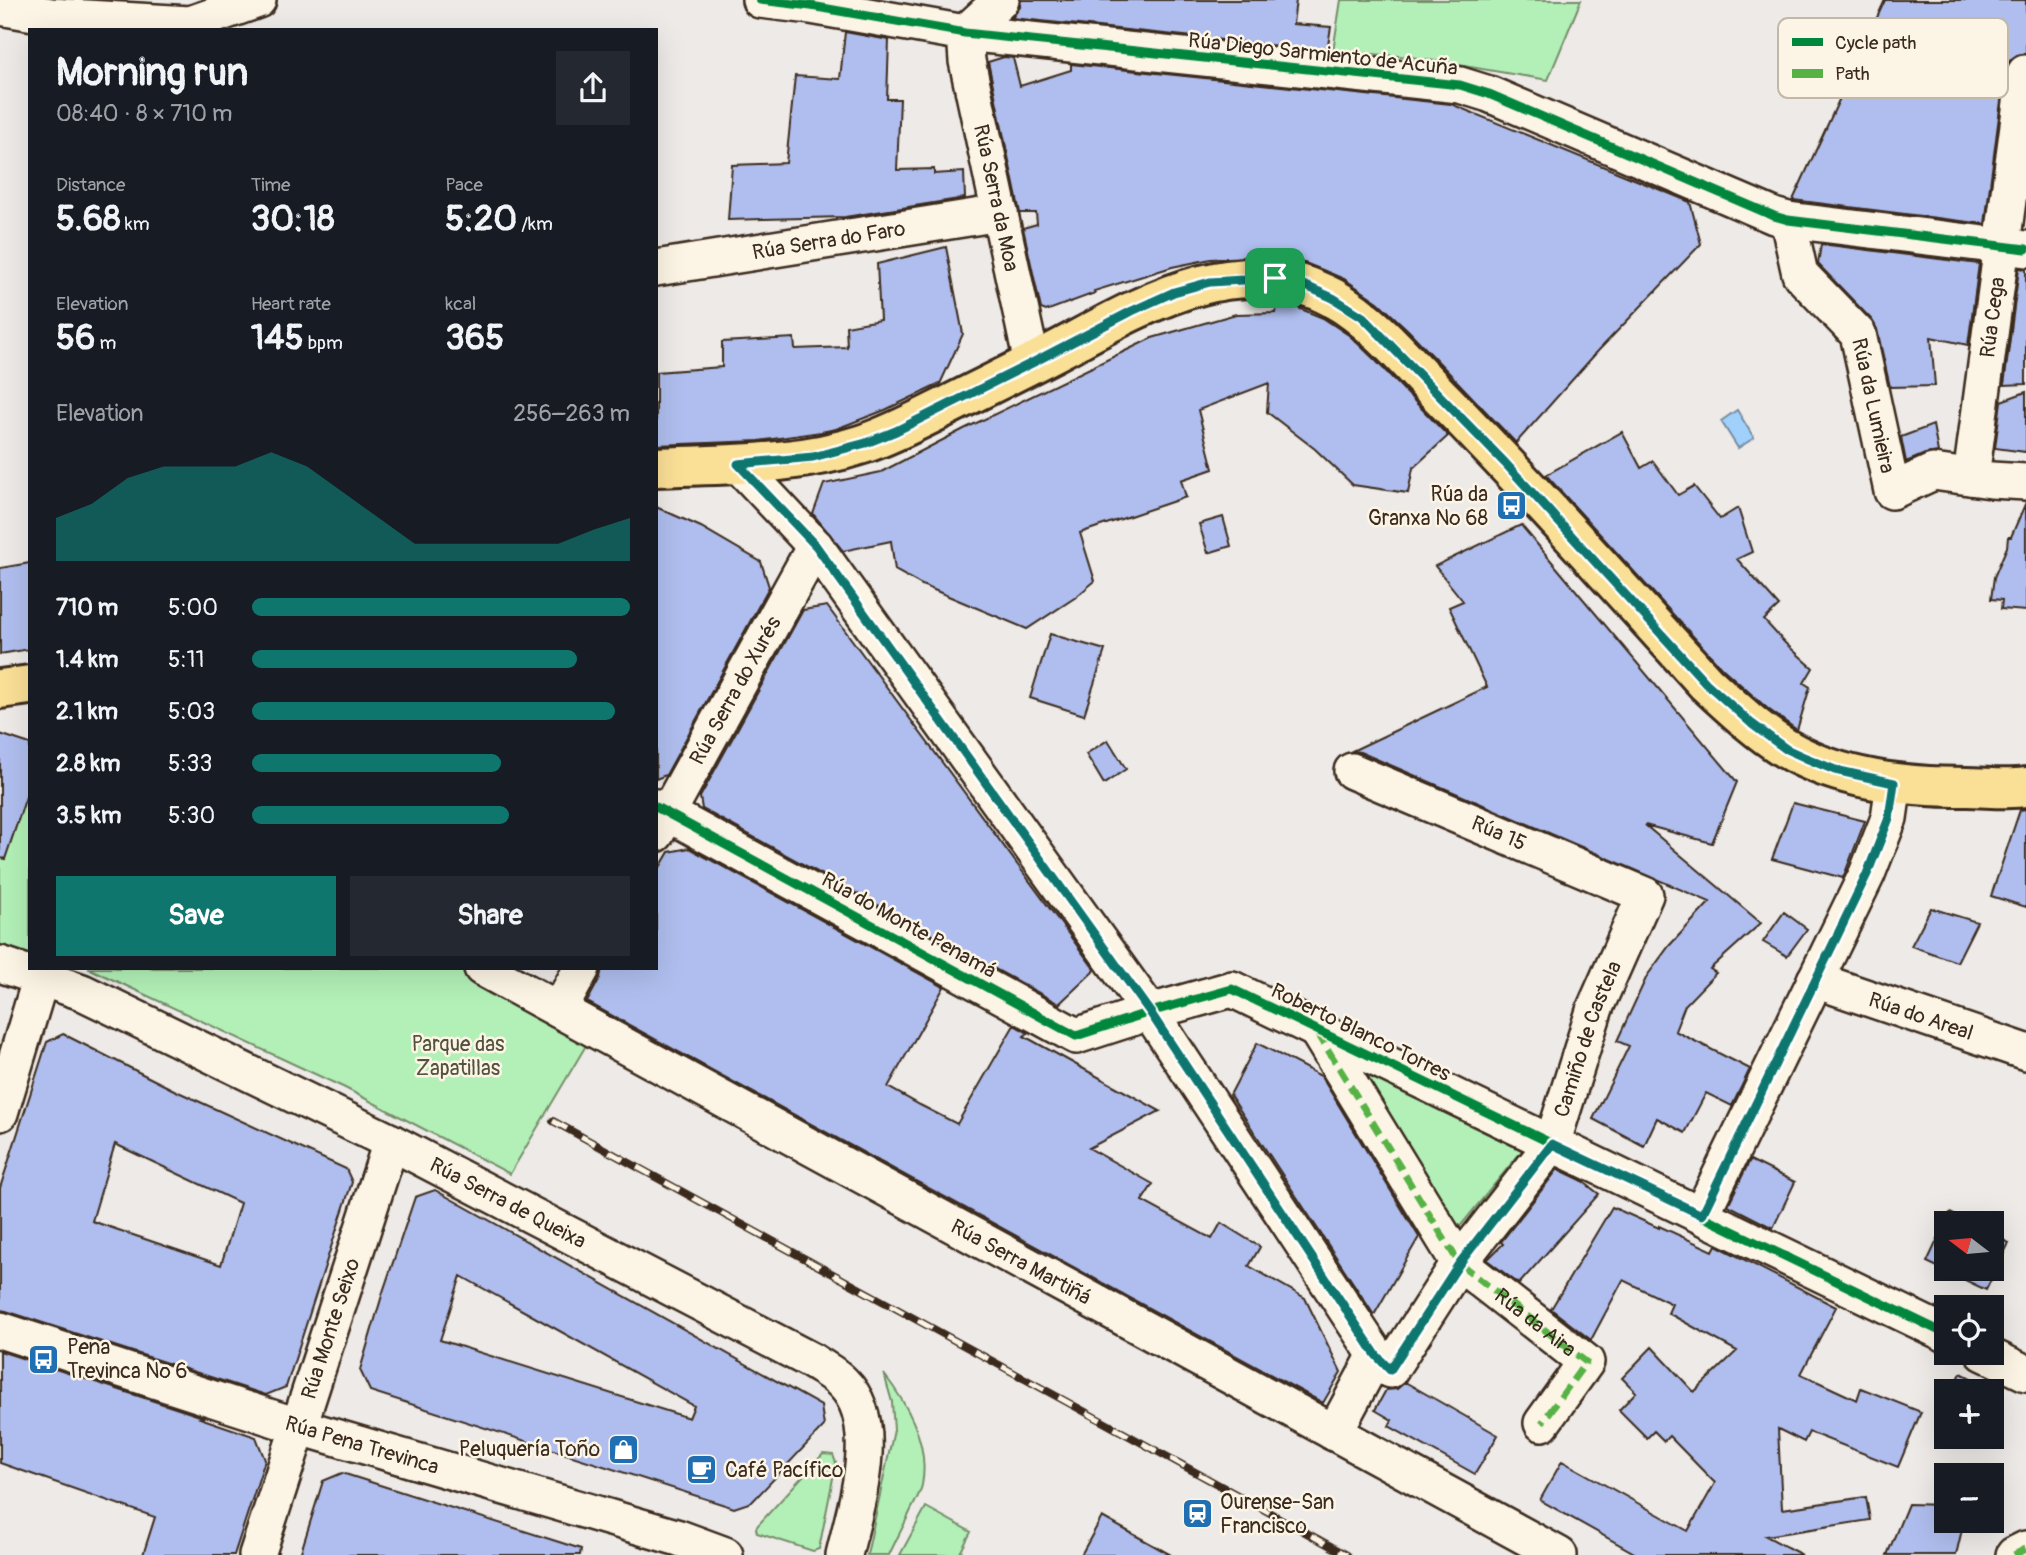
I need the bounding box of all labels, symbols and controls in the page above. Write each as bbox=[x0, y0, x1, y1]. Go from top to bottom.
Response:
legend bbox=[1778, 18, 2008, 98]
street label: Rúa Diego Sarmiento de Acuña bbox=[1187, 27, 1459, 82]
text: Cycle path bbox=[1835, 31, 1916, 55]
text: Morning run bbox=[56, 49, 248, 97]
button: share bbox=[556, 51, 630, 125]
text: Path bbox=[1835, 62, 1870, 86]
text: 08:40 · 8 × 710 m bbox=[56, 99, 232, 128]
street label: Rúa Serra da Moa bbox=[967, 122, 1025, 274]
text: Distance bbox=[56, 173, 125, 197]
text: Time bbox=[251, 173, 290, 197]
text: Pace bbox=[445, 173, 483, 197]
text: 5.68 bbox=[56, 197, 121, 241]
text: 30:18 bbox=[251, 197, 335, 241]
text: 5:20 bbox=[445, 197, 517, 241]
text: km bbox=[121, 212, 150, 236]
text: /km bbox=[517, 212, 553, 236]
street label: Rúa Serra do Faro bbox=[750, 215, 907, 266]
pin bbox=[1245, 248, 1305, 308]
icon: arrive bbox=[1256, 259, 1294, 297]
street label: Rúa Cega bbox=[1974, 276, 2012, 359]
text: Elevation bbox=[56, 292, 128, 316]
text: Heart rate bbox=[251, 292, 331, 316]
text: kcal bbox=[445, 292, 476, 316]
text: 56 bbox=[56, 316, 95, 360]
text: 145 bbox=[251, 316, 304, 360]
text: 365 bbox=[445, 316, 504, 360]
text: m bbox=[95, 331, 116, 355]
text: bpm bbox=[304, 331, 343, 355]
street label: Rúa da Lumieira bbox=[1845, 336, 1901, 476]
text: Elevation bbox=[56, 399, 144, 428]
text: 256–263 m bbox=[513, 399, 630, 428]
place label: Rúa da Granxa Nº 68 bbox=[1368, 481, 1488, 532]
bus stop icon: Rúa da Granxa Nº 68 bbox=[1494, 489, 1528, 523]
text: 710 m bbox=[56, 593, 118, 622]
text: 5:00 bbox=[168, 593, 218, 622]
street label: Rúa Serra do Xurés bbox=[684, 611, 788, 770]
text: 1.4 km bbox=[56, 645, 118, 674]
text: 5:11 bbox=[168, 645, 205, 674]
text: 2.1 km bbox=[56, 697, 118, 726]
text: 5:03 bbox=[168, 697, 215, 726]
text: 2.8 km bbox=[56, 749, 121, 778]
text: 5:33 bbox=[168, 749, 212, 778]
text: 3.5 km bbox=[56, 801, 121, 830]
text: 5:30 bbox=[168, 801, 215, 830]
street label: Rúa 15 bbox=[1467, 810, 1530, 857]
street label: Rúa do Monte Penamá bbox=[817, 866, 1001, 985]
button: Save bbox=[56, 876, 336, 956]
button: Share bbox=[350, 876, 630, 956]
street label: Camiño de Castela bbox=[1548, 957, 1628, 1121]
street label: Roberto Blanco Torres bbox=[1267, 977, 1456, 1088]
street label: Rúa do Areal bbox=[1865, 986, 1977, 1047]
park label: Parque das Zapatillas bbox=[412, 1031, 505, 1082]
street label: Rúa Serra de Queixa bbox=[425, 1152, 591, 1255]
north arrow bbox=[1934, 1211, 2004, 1281]
map controls bbox=[1934, 1211, 2004, 1533]
street label: Rúa Serra Martiñá bbox=[946, 1213, 1096, 1311]
street label: Rúa Monte Seixo bbox=[295, 1255, 366, 1403]
street label: Rúa da Aira bbox=[1489, 1283, 1581, 1363]
button: locate bbox=[1934, 1295, 2004, 1365]
place label: Pena Trevinca Nº 6 bbox=[67, 1334, 188, 1385]
bus stop icon: Pena Trevinca Nº 6 bbox=[27, 1342, 61, 1376]
button: + bbox=[1934, 1379, 2004, 1449]
street label: Rúa Pena Trevinca bbox=[282, 1410, 442, 1481]
shop icon: Peluquería Toño bbox=[606, 1432, 640, 1466]
place label: Peluquería Toño bbox=[459, 1436, 600, 1463]
cafe icon: Café Pacífico bbox=[685, 1453, 719, 1487]
place label: Café Pacífico bbox=[725, 1457, 843, 1484]
button: − bbox=[1934, 1463, 2004, 1533]
place label: Ourense-San Francisco bbox=[1220, 1489, 1334, 1540]
station icon: Ourense-San Francisco bbox=[1180, 1497, 1214, 1531]

